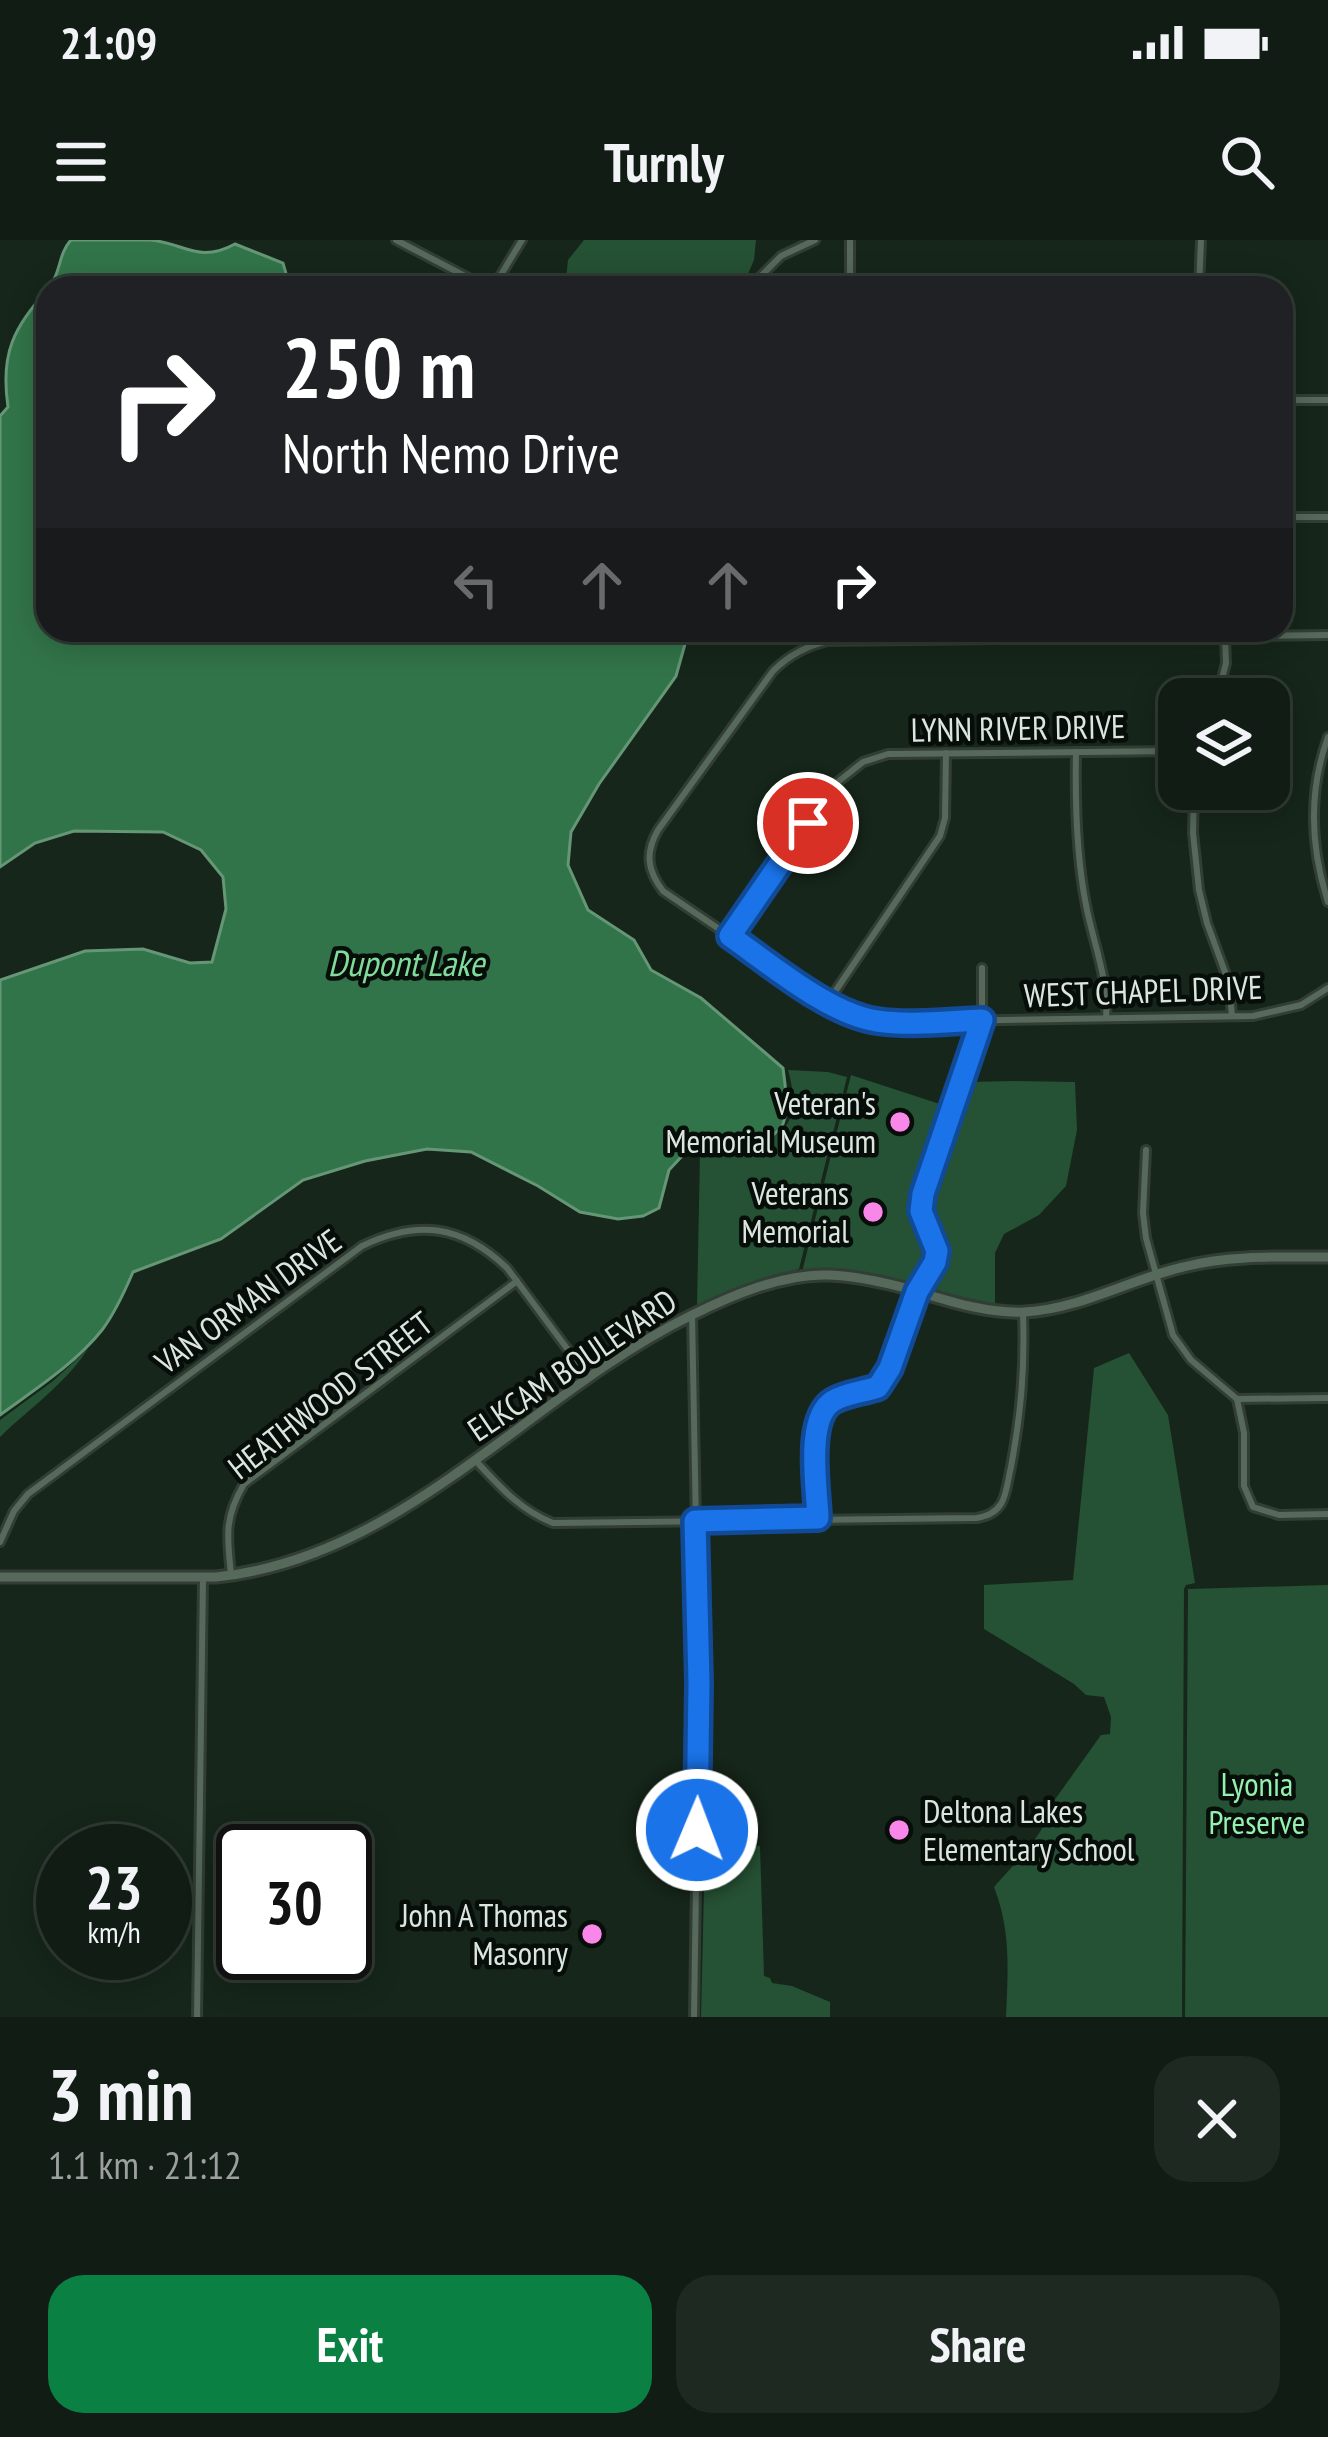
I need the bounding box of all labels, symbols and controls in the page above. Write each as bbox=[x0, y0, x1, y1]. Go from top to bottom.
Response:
text: 21:09 bbox=[60, 13, 157, 71]
text: Turnly bbox=[604, 127, 724, 197]
icon: menu bbox=[48, 129, 114, 195]
icon: search bbox=[1214, 129, 1280, 195]
text: 250 m bbox=[282, 312, 475, 421]
icon: right bbox=[84, 324, 240, 480]
text: North Nemo Drive bbox=[282, 418, 620, 488]
icon: left bbox=[443, 552, 509, 618]
icon: ahead bbox=[569, 552, 635, 618]
icon: ahead bbox=[695, 552, 761, 618]
icon: right bbox=[821, 552, 887, 618]
map controls bbox=[1158, 678, 1290, 810]
button: layers bbox=[1158, 678, 1290, 810]
street label: LYNN RIVER DRIVE bbox=[910, 704, 1126, 751]
pin bbox=[757, 772, 859, 874]
icon: arrive bbox=[775, 790, 841, 856]
water label: Dupont Lake bbox=[328, 939, 486, 986]
street label: WEST CHAPEL DRIVE bbox=[1023, 965, 1263, 1016]
place label: Veteran's Memorial Museum bbox=[666, 1081, 876, 1162]
marker: Veteran's Memorial Museum bbox=[887, 1109, 913, 1135]
place label: Veterans Memorial bbox=[742, 1171, 849, 1252]
marker: Veterans Memorial bbox=[860, 1199, 886, 1225]
street label: VAN ORMAN DRIVE bbox=[145, 1219, 349, 1383]
street label: ELKCAM BOULEVARD bbox=[459, 1279, 684, 1450]
street label: HEATHWOOD STREET bbox=[219, 1301, 441, 1488]
park label: Lyonia Preserve bbox=[1209, 1762, 1305, 1843]
position arrow bbox=[634, 1767, 760, 1893]
place label: Deltona Lakes Elementary School bbox=[923, 1789, 1135, 1870]
marker: Deltona Lakes Elementary School bbox=[886, 1817, 912, 1843]
speed limit sign: 30 bbox=[216, 1824, 372, 1980]
text: 23 bbox=[85, 1848, 143, 1926]
place label: John A Thomas Masonry bbox=[400, 1893, 569, 1974]
text: km/h bbox=[87, 1912, 141, 1951]
marker: John A Thomas Masonry bbox=[579, 1921, 605, 1947]
text: 3 min bbox=[48, 2047, 193, 2140]
button: close bbox=[1154, 2056, 1280, 2182]
text: 1.1 km · 21:12 bbox=[48, 2139, 242, 2190]
button: Exit bbox=[48, 2275, 652, 2413]
button: Share bbox=[676, 2275, 1280, 2413]

